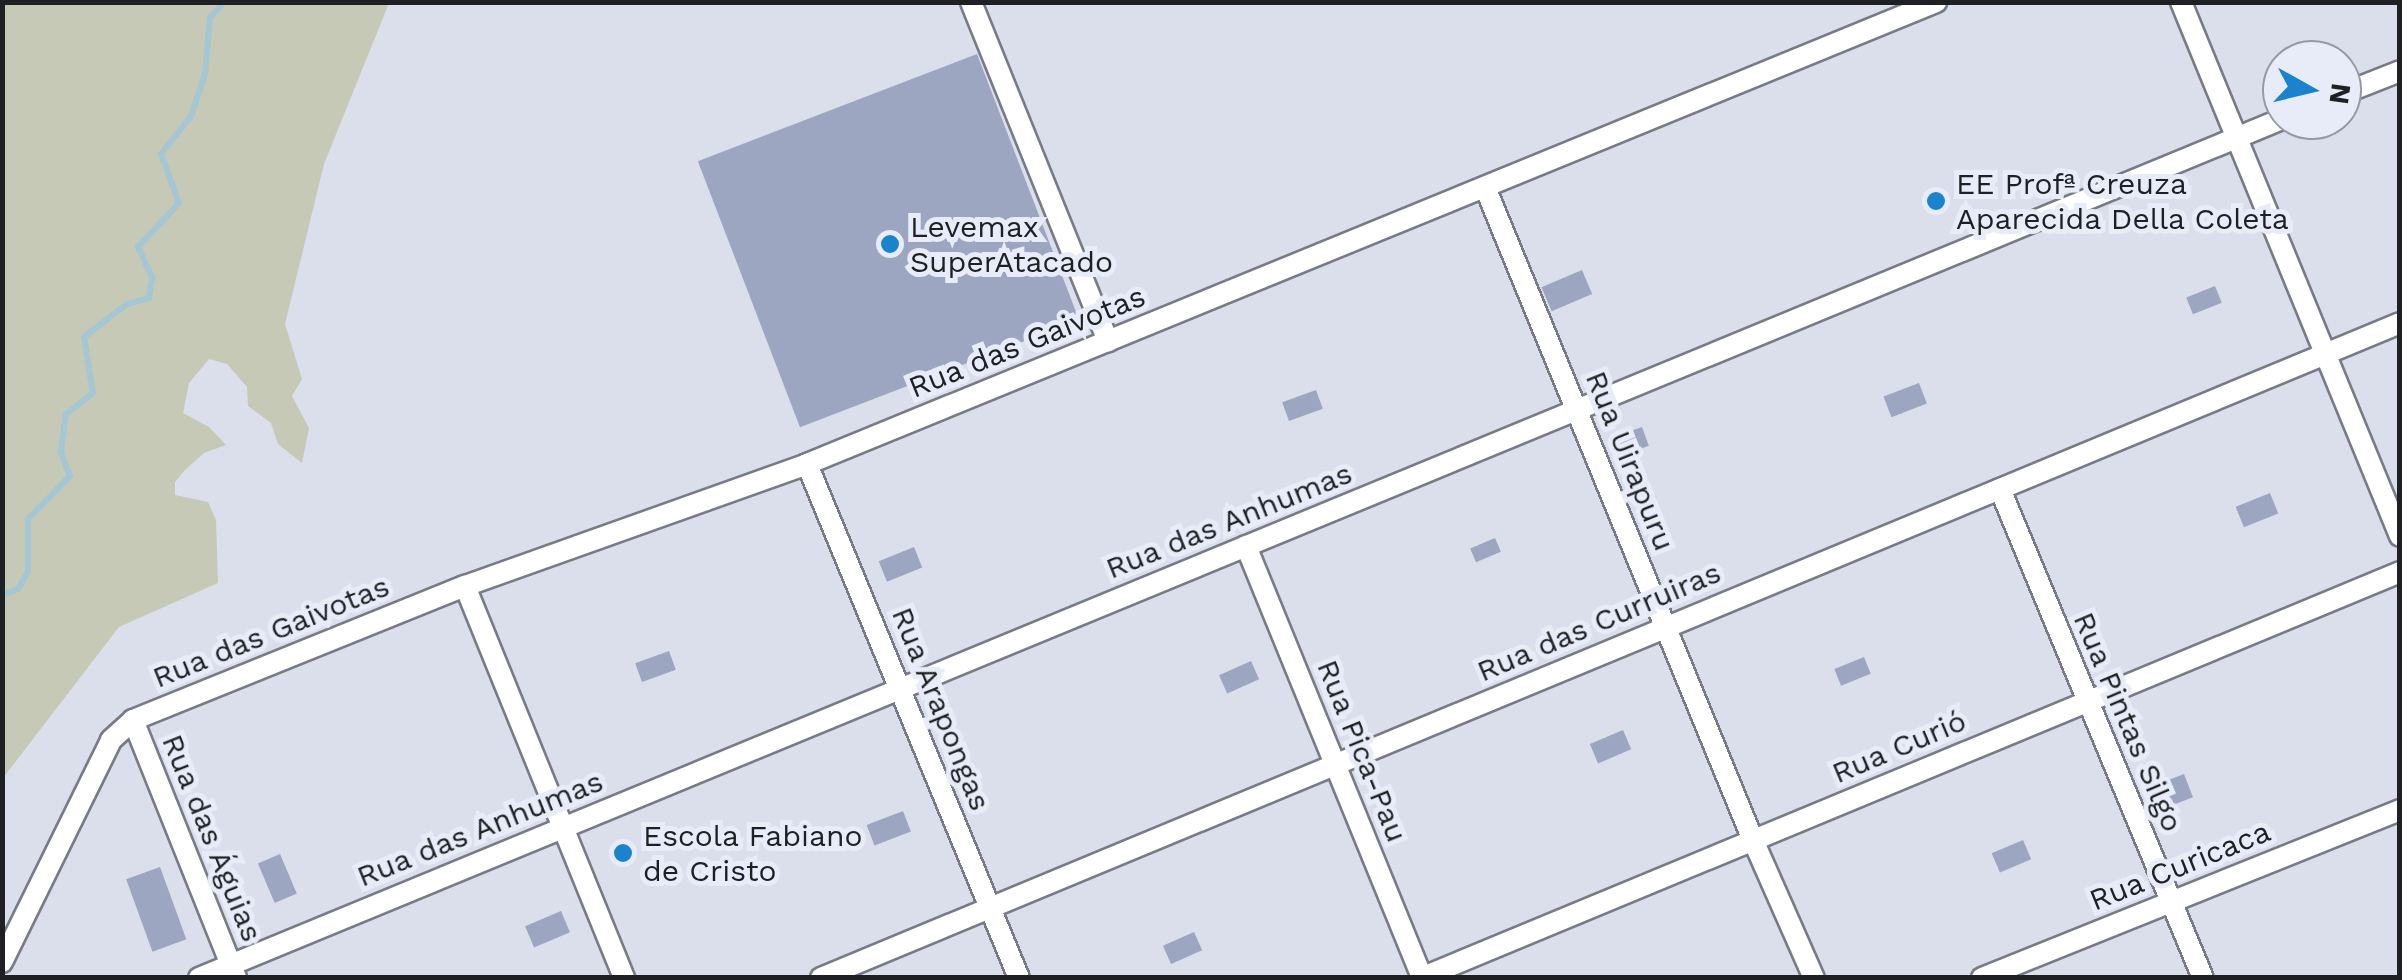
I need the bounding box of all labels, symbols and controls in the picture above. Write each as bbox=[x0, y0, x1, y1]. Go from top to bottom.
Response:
north arrow bbox=[2262, 40, 2362, 140]
text: N bbox=[2322, 81, 2358, 107]
place label: EE Profª Creuza Aparecida Della Coleta bbox=[1956, 166, 2290, 236]
marker: EE Profª Creuza Aparecida Della Coleta bbox=[1925, 190, 1947, 212]
place label: Levemax SuperAtacado bbox=[910, 209, 1113, 280]
marker: Levemax SuperAtacado bbox=[879, 233, 901, 255]
street label: Rua das Gaivotas bbox=[903, 278, 1151, 406]
street label: Rua Uirapuru bbox=[1577, 366, 1683, 556]
street label: Rua das Anhumas bbox=[1100, 455, 1358, 587]
street label: Rua das Curruiras bbox=[1471, 554, 1727, 690]
street label: Rua das Gaivotas bbox=[147, 568, 395, 696]
street label: Rua Arapongas bbox=[883, 601, 999, 817]
street label: Rua Pintas Silgo bbox=[2065, 606, 2191, 838]
street label: Rua Pica-Pau bbox=[1309, 654, 1415, 848]
street label: Rua Curió bbox=[1826, 703, 1972, 791]
street label: Rua das Águias bbox=[154, 728, 270, 948]
street label: Rua das Anhumas bbox=[351, 763, 609, 895]
street label: Rua Curicaca bbox=[2084, 813, 2276, 919]
place label: Escola Fabiano de Cristo bbox=[643, 818, 863, 888]
marker: Escola Fabiano de Cristo bbox=[612, 842, 634, 864]

